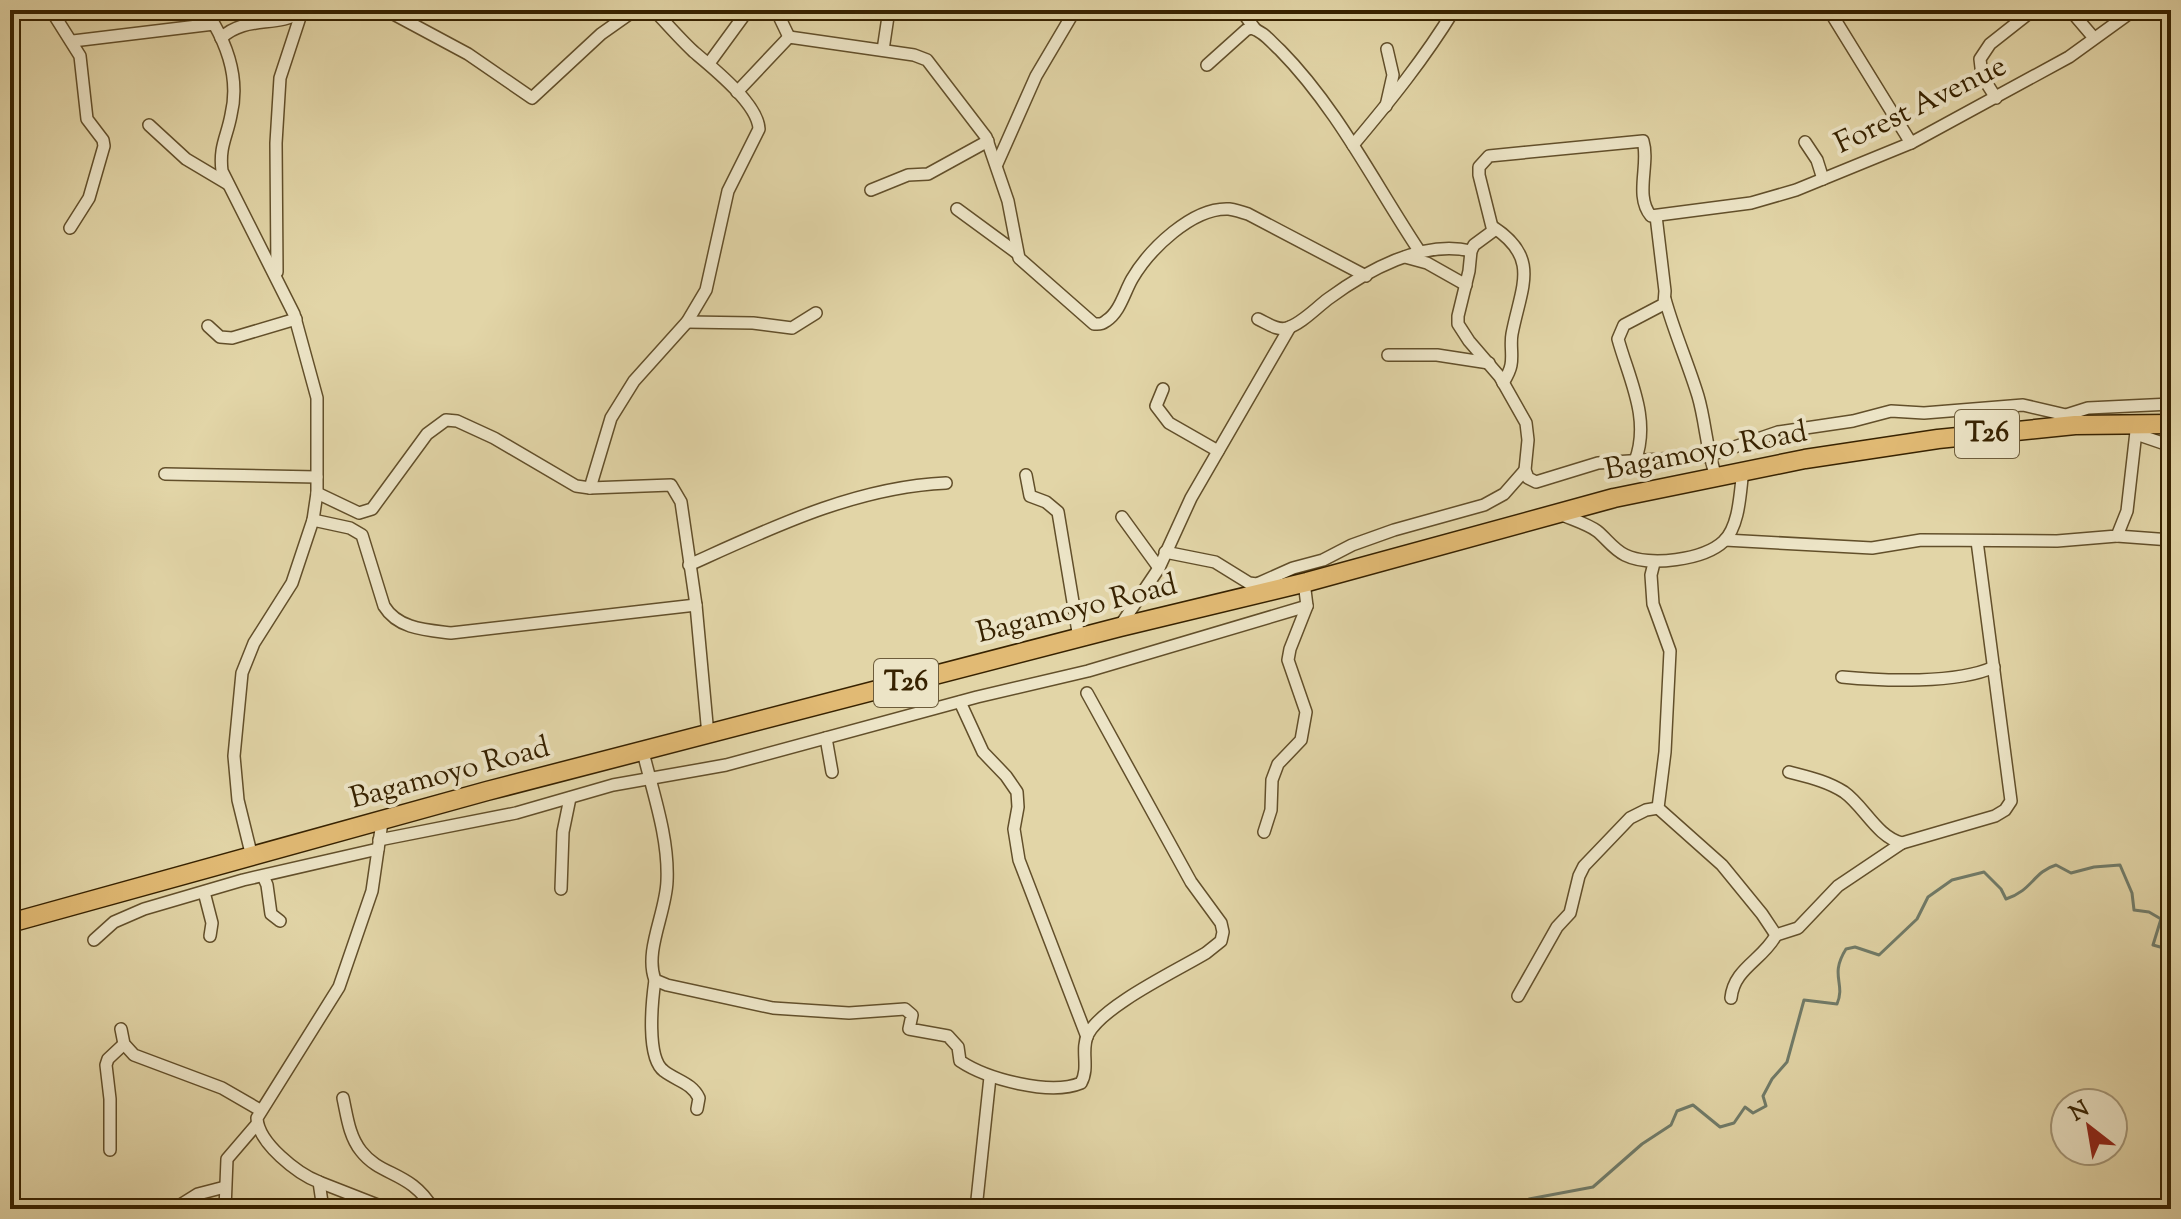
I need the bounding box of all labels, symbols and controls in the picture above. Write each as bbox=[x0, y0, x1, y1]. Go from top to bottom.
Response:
street label: Forest Avenue bbox=[1828, 46, 2014, 166]
road number: T26 bbox=[1955, 410, 2019, 458]
street label: Bagamoyo Road bbox=[1601, 411, 1811, 493]
street label: Bagamoyo Road bbox=[972, 564, 1182, 656]
road number: T26 bbox=[874, 659, 938, 707]
street label: Bagamoyo Road bbox=[345, 727, 555, 821]
north arrow bbox=[2049, 1087, 2129, 1167]
text: N bbox=[2064, 1094, 2096, 1131]

